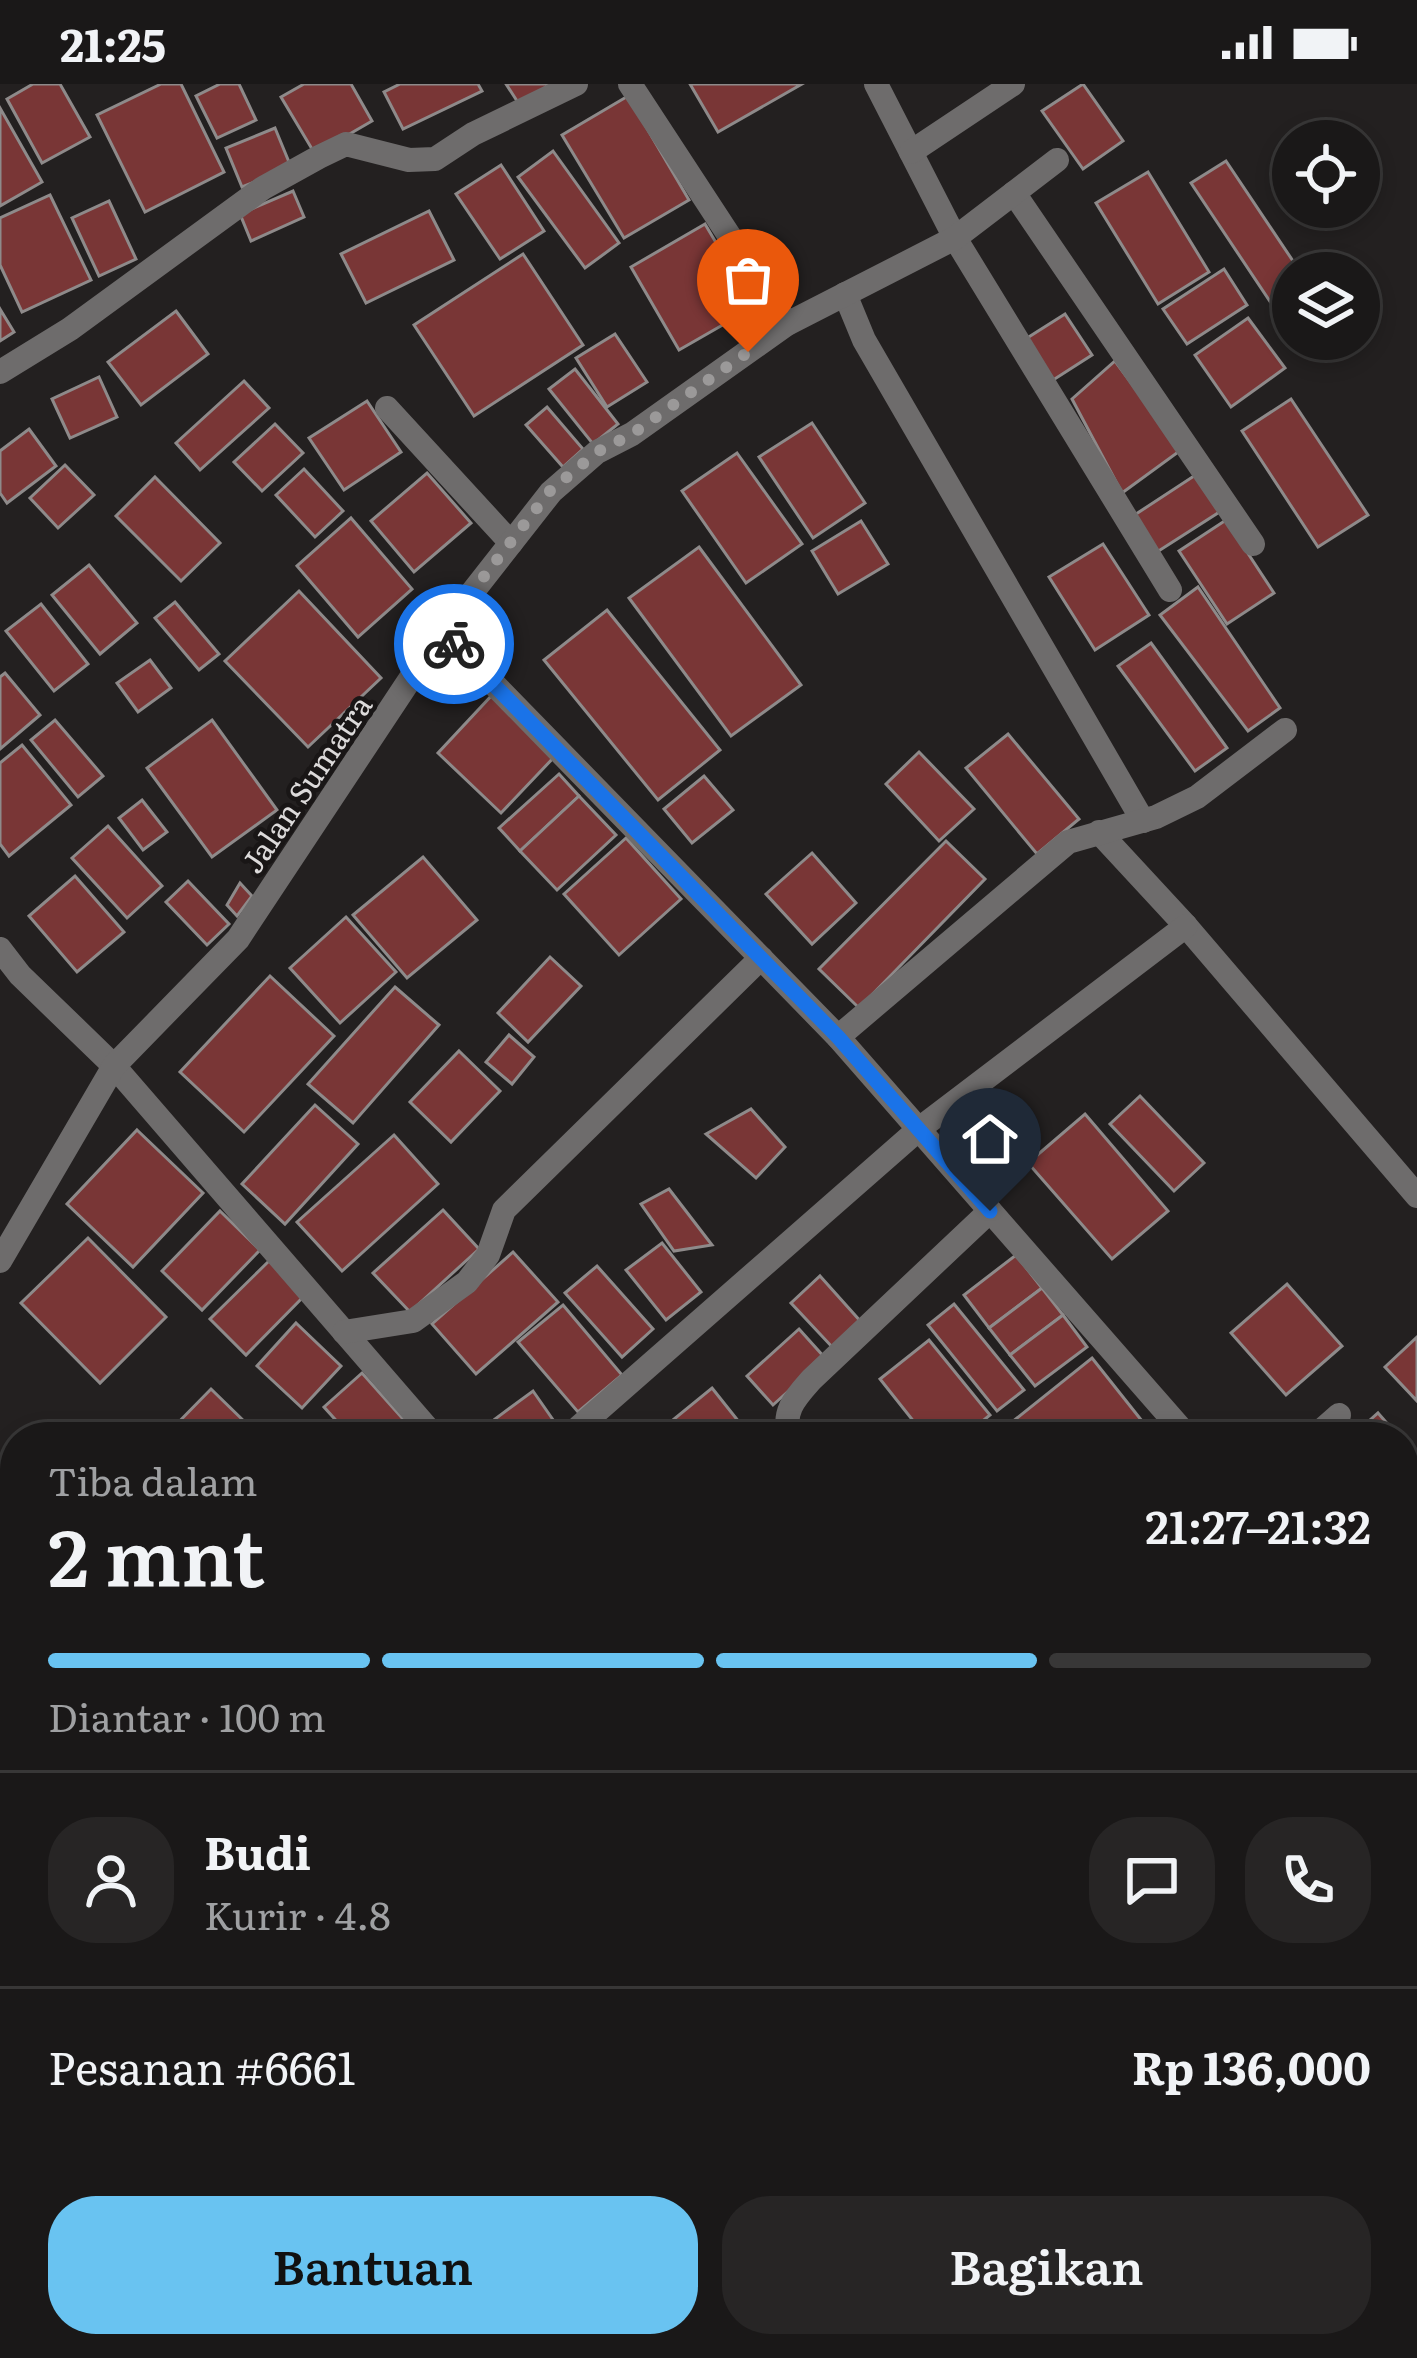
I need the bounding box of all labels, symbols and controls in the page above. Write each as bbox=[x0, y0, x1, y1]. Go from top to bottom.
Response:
text: 21:25 bbox=[60, 9, 166, 76]
map controls bbox=[1272, 120, 1380, 360]
button: locate bbox=[1272, 120, 1380, 228]
pin bbox=[697, 229, 799, 352]
icon: bag bbox=[715, 247, 781, 313]
button: layers bbox=[1272, 252, 1380, 360]
courier bbox=[394, 584, 514, 704]
icon: bike bbox=[421, 611, 487, 677]
street label: Jalan Sumatra bbox=[229, 684, 381, 881]
pin bbox=[939, 1088, 1041, 1211]
icon: home bbox=[957, 1106, 1023, 1172]
text: Tiba dalam bbox=[48, 1450, 258, 1508]
text: 21:27–21:32 bbox=[1145, 1491, 1371, 1558]
text: 2 mnt bbox=[48, 1495, 265, 1611]
text: Diantar · 100 m bbox=[48, 1686, 326, 1744]
button: person bbox=[48, 1817, 174, 1943]
text: Budi bbox=[204, 1817, 311, 1884]
button: chat bbox=[1089, 1817, 1215, 1943]
button: phone bbox=[1245, 1817, 1371, 1943]
text: Kurir · 4.8 bbox=[204, 1884, 391, 1942]
text: Pesanan #6661 bbox=[48, 2032, 355, 2099]
text: Rp 136,000 bbox=[1132, 2032, 1371, 2099]
button: Bantuan bbox=[48, 2196, 698, 2334]
button: Bagikan bbox=[722, 2196, 1371, 2334]

